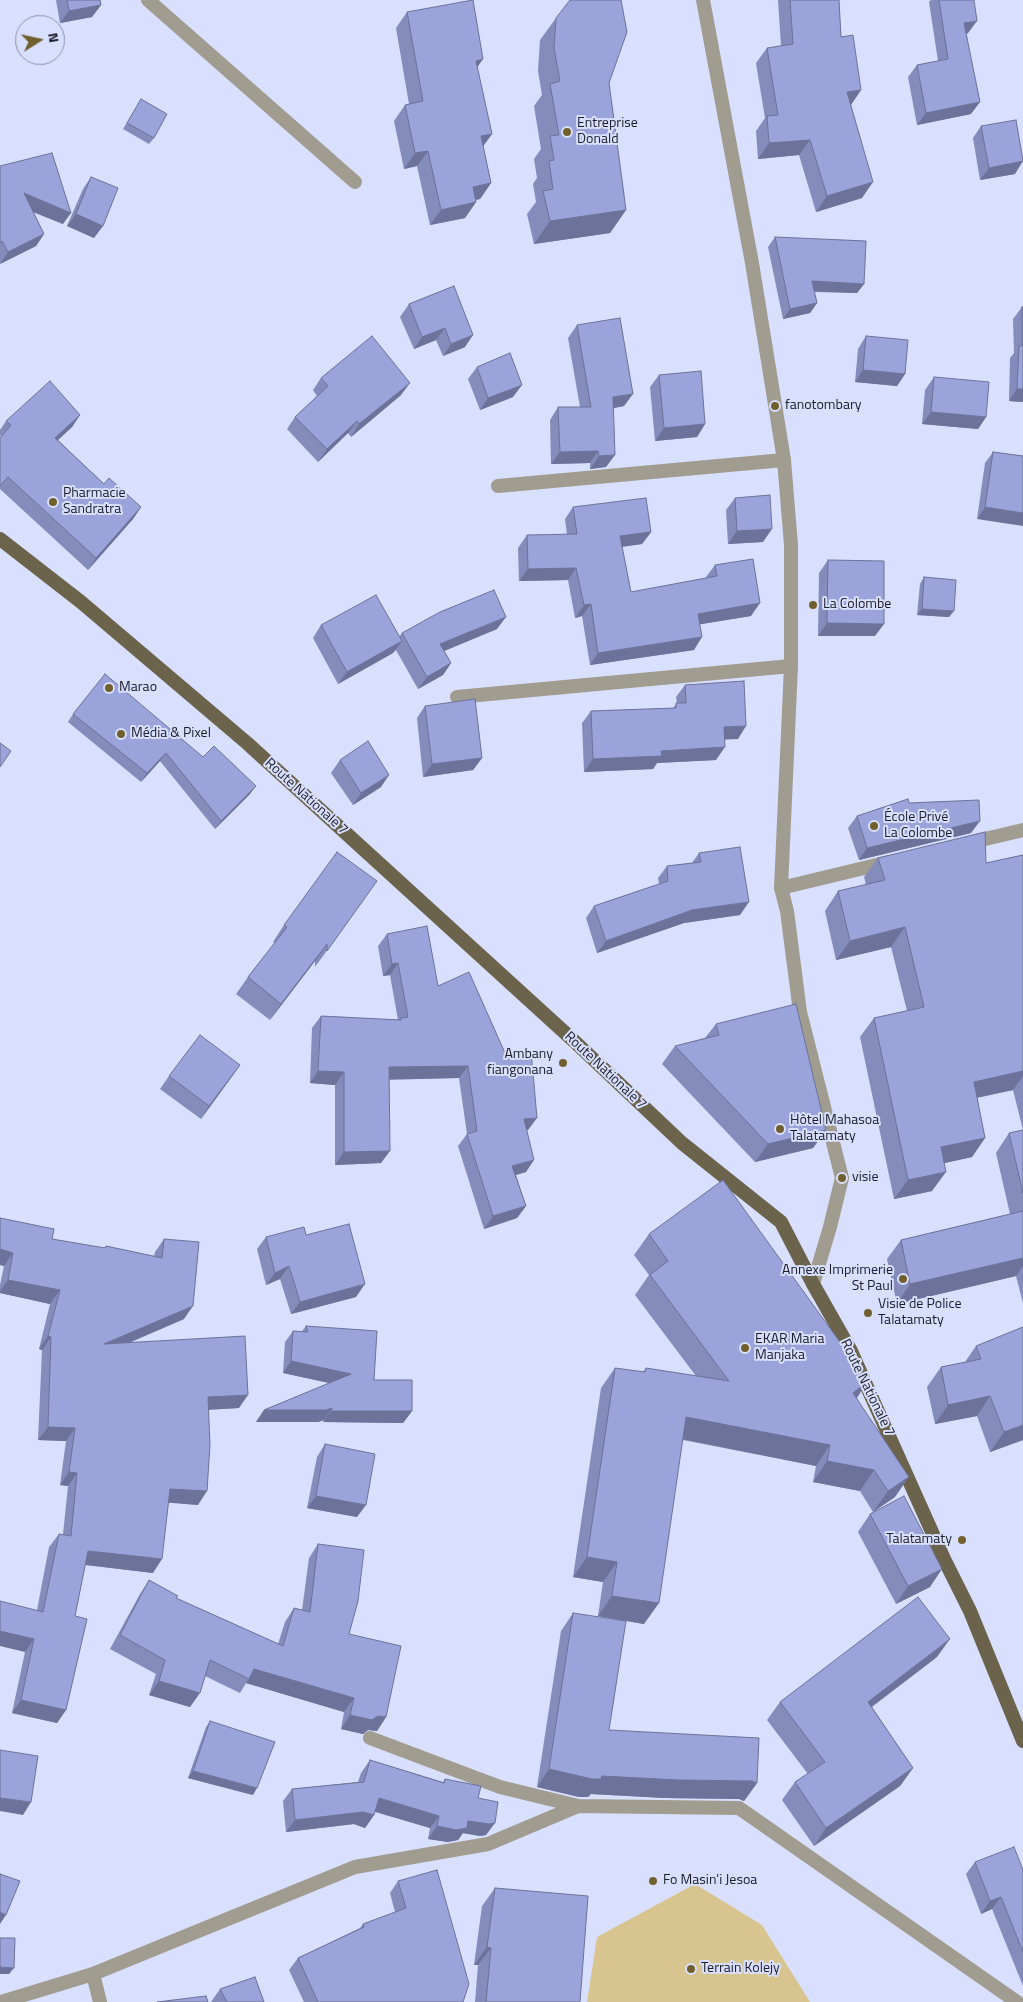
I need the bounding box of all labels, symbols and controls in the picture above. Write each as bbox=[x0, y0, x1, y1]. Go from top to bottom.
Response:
north arrow bbox=[15, 15, 65, 65]
text: N bbox=[43, 31, 65, 44]
place label: Entreprise Donald bbox=[577, 116, 638, 148]
marker: Entreprise Donald bbox=[561, 126, 573, 138]
place label: fanotombary bbox=[785, 398, 861, 414]
marker: fanotombary bbox=[769, 400, 781, 412]
place label: Pharmacie Sandratra bbox=[63, 486, 126, 518]
marker: Pharmacie Sandratra bbox=[47, 496, 59, 508]
place label: La Colombe bbox=[823, 597, 891, 613]
marker: La Colombe bbox=[807, 599, 819, 611]
place label: Marao bbox=[119, 680, 157, 696]
marker: Marao bbox=[103, 682, 115, 694]
place label: Média & Pixel bbox=[131, 726, 211, 742]
marker: Média & Pixel bbox=[115, 728, 127, 740]
street label: Route Nationale 7 bbox=[261, 755, 351, 839]
place label: École Privé La Colombe bbox=[884, 810, 952, 842]
marker: École Privé La Colombe bbox=[868, 820, 880, 832]
street label: Route Nationale 7 bbox=[561, 1029, 649, 1113]
place label: Ambany fiangonana bbox=[487, 1047, 553, 1080]
marker: Ambany fiangonana bbox=[557, 1057, 569, 1069]
place label: Hôtel Mahasoa Talatamaty bbox=[790, 1113, 879, 1146]
marker: Hôtel Mahasoa Talatamaty bbox=[774, 1123, 786, 1135]
place label: visie bbox=[852, 1170, 878, 1186]
marker: visie bbox=[836, 1172, 848, 1184]
place label: Annexe Imprimerie St Paul bbox=[782, 1263, 893, 1295]
marker: Annexe Imprimerie St Paul bbox=[897, 1273, 909, 1285]
place label: Visie de Police Talatamaty bbox=[878, 1297, 962, 1330]
marker: Visie de Police Talatamaty bbox=[862, 1307, 874, 1319]
place label: EKAR Maria Manjaka bbox=[755, 1332, 824, 1364]
street label: Route Nationale 7 bbox=[836, 1337, 898, 1439]
marker: EKAR Maria Manjaka bbox=[739, 1342, 751, 1354]
place label: Talatamaty bbox=[886, 1532, 952, 1548]
marker: Talatamaty bbox=[956, 1534, 968, 1546]
place label: Fo Masin'i Jesoa bbox=[663, 1873, 757, 1889]
marker: Fo Masin'i Jesoa bbox=[647, 1875, 659, 1887]
place label: Terrain Kolejy bbox=[701, 1961, 780, 1977]
marker: Terrain Kolejy bbox=[685, 1963, 697, 1975]

